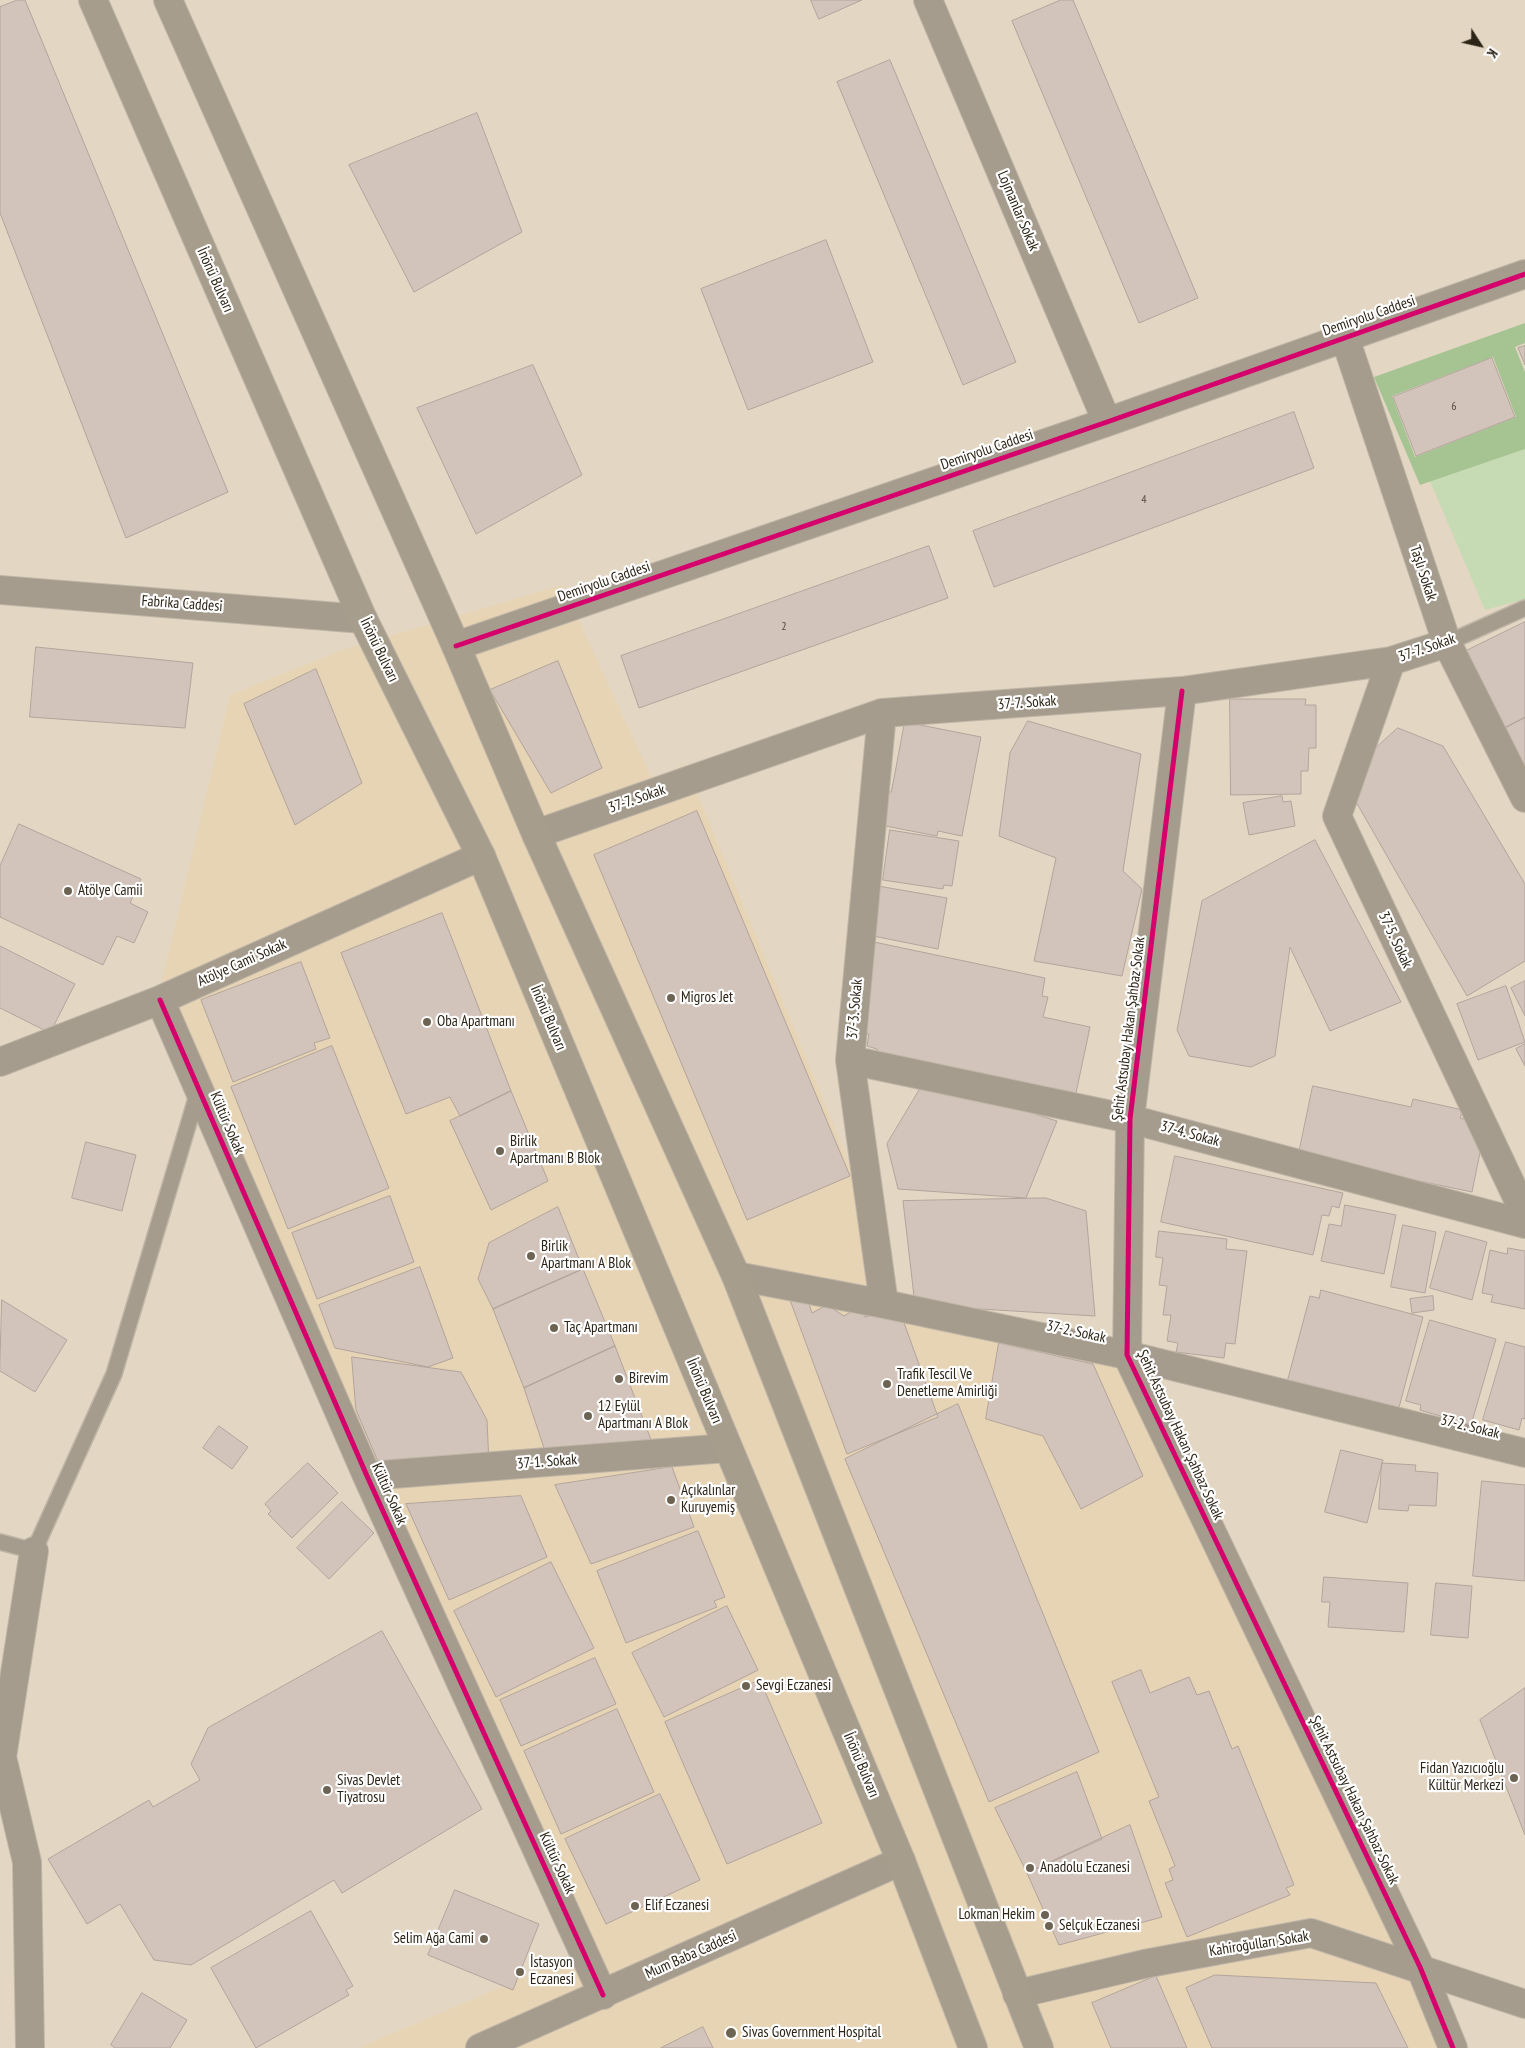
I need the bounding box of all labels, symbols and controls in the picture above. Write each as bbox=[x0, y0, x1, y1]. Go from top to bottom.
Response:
north arrow bbox=[1455, 20, 1505, 70]
text: K bbox=[1483, 45, 1502, 62]
street label: Lojmanlar Sokak bbox=[993, 168, 1043, 254]
street label: İnönü Bulvarı bbox=[193, 245, 237, 315]
street label: Demiryolu Caddesi bbox=[1320, 292, 1418, 340]
house number: 6 bbox=[1451, 400, 1457, 414]
street label: Demiryolu Caddesi bbox=[938, 426, 1036, 474]
house number: 4 bbox=[1141, 493, 1147, 507]
street label: Taşlı Sokak bbox=[1406, 543, 1440, 603]
street label: Demiryolu Caddesi bbox=[555, 558, 653, 606]
street label: Fabrika Caddesi bbox=[141, 592, 223, 616]
street label: İnönü Bulvarı bbox=[356, 615, 402, 685]
house number: 2 bbox=[781, 620, 787, 634]
street label: 37-7. Sokak bbox=[1396, 630, 1458, 666]
street label: 37-7. Sokak bbox=[997, 692, 1057, 714]
street label: 37-7. Sokak bbox=[606, 781, 668, 817]
place label: Atölye Camii bbox=[78, 882, 143, 900]
marker: Atölye Camii bbox=[62, 885, 74, 897]
street label: 37-5. Sokak bbox=[1374, 909, 1416, 971]
street label: Atölye Cami Sokak bbox=[195, 935, 289, 991]
street label: Şehit Astsubay Hakan Şahbaz Sokak bbox=[1109, 936, 1149, 1122]
street label: 37-3. Sokak bbox=[843, 978, 867, 1040]
street label: İnönü Bulvarı bbox=[526, 983, 570, 1053]
place label: Migros Jet bbox=[681, 989, 733, 1007]
marker: Migros Jet bbox=[665, 992, 677, 1004]
place label: Oba Apartmanı bbox=[437, 1013, 515, 1031]
marker: Oba Apartmanı bbox=[421, 1016, 433, 1028]
street label: Kültür Sokak bbox=[206, 1089, 248, 1157]
street label: 37-4. Sokak bbox=[1159, 1118, 1221, 1150]
place label: Birlik Apartmanı B Blok bbox=[510, 1133, 600, 1168]
marker: Birlik Apartmanı B Blok bbox=[494, 1145, 506, 1157]
place label: Birlik Apartmanı A Blok bbox=[541, 1238, 631, 1273]
marker: Birlik Apartmanı A Blok bbox=[525, 1250, 537, 1262]
street label: 37-2. Sokak bbox=[1045, 1317, 1107, 1347]
place label: Taç Apartmanı bbox=[564, 1319, 638, 1337]
marker: Taç Apartmanı bbox=[548, 1322, 560, 1334]
street label: Şehit Astsubay Hakan Şahbaz Sokak bbox=[1133, 1347, 1227, 1523]
street label: İnönü Bulvarı bbox=[682, 1356, 726, 1426]
place label: Trafik Tescil Ve Denetleme Amirliği bbox=[897, 1366, 998, 1401]
place label: Birevim bbox=[629, 1370, 668, 1388]
marker: Birevim bbox=[613, 1373, 625, 1385]
marker: Trafik Tescil Ve Denetleme Amirliği bbox=[881, 1378, 893, 1390]
place label: 12 Eylül Apartmanı A Blok bbox=[598, 1398, 688, 1433]
marker: 12 Eylül Apartmanı A Blok bbox=[582, 1410, 594, 1422]
street label: 37-2. Sokak bbox=[1439, 1411, 1501, 1443]
street label: 37-1. Sokak bbox=[516, 1451, 578, 1473]
street label: Kültür Sokak bbox=[367, 1460, 411, 1528]
place label: Açıkalınlar Kuruyemiş bbox=[681, 1482, 735, 1517]
marker: Açıkalınlar Kuruyemiş bbox=[665, 1494, 677, 1506]
place label: Sevgi Eczanesi bbox=[756, 1677, 831, 1695]
marker: Sevgi Eczanesi bbox=[740, 1680, 752, 1692]
street label: Şehit Astsubay Hakan Şahbaz Sokak bbox=[1305, 1713, 1403, 1887]
street label: İnönü Bulvarı bbox=[839, 1730, 883, 1800]
place label: Fidan Yazıcıoğlu Kültür Merkezi bbox=[1420, 1760, 1504, 1795]
place label: Sivas Devlet Tiyatrosu bbox=[337, 1772, 400, 1807]
marker: Fidan Yazıcıoğlu Kültür Merkezi bbox=[1508, 1772, 1520, 1784]
marker: Sivas Devlet Tiyatrosu bbox=[321, 1784, 333, 1796]
street label: Kültür Sokak bbox=[535, 1829, 579, 1897]
place label: Anadolu Eczanesi bbox=[1040, 1859, 1130, 1877]
marker: Anadolu Eczanesi bbox=[1024, 1862, 1036, 1874]
place label: Elif Eczanesi bbox=[645, 1897, 709, 1915]
marker: Elif Eczanesi bbox=[629, 1900, 641, 1912]
place label: Lokman Hekim bbox=[959, 1906, 1035, 1924]
marker: Lokman Hekim bbox=[1039, 1909, 1051, 1921]
place label: Selçuk Eczanesi bbox=[1059, 1917, 1140, 1935]
marker: Selçuk Eczanesi bbox=[1043, 1920, 1055, 1932]
street label: Mum Baba Caddesi bbox=[643, 1927, 739, 1983]
street label: Kahiroğulları Sokak bbox=[1208, 1927, 1310, 1961]
place label: Selim Ağa Cami bbox=[393, 1930, 474, 1948]
marker: Selim Ağa Cami bbox=[478, 1933, 490, 1945]
place label: İstasyon Eczanesi bbox=[530, 1954, 574, 1989]
marker: İstasyon Eczanesi bbox=[514, 1966, 526, 1978]
place label: Sivas Government Hospital bbox=[742, 2024, 881, 2042]
marker: Sivas Government Hospital bbox=[724, 2026, 738, 2040]

